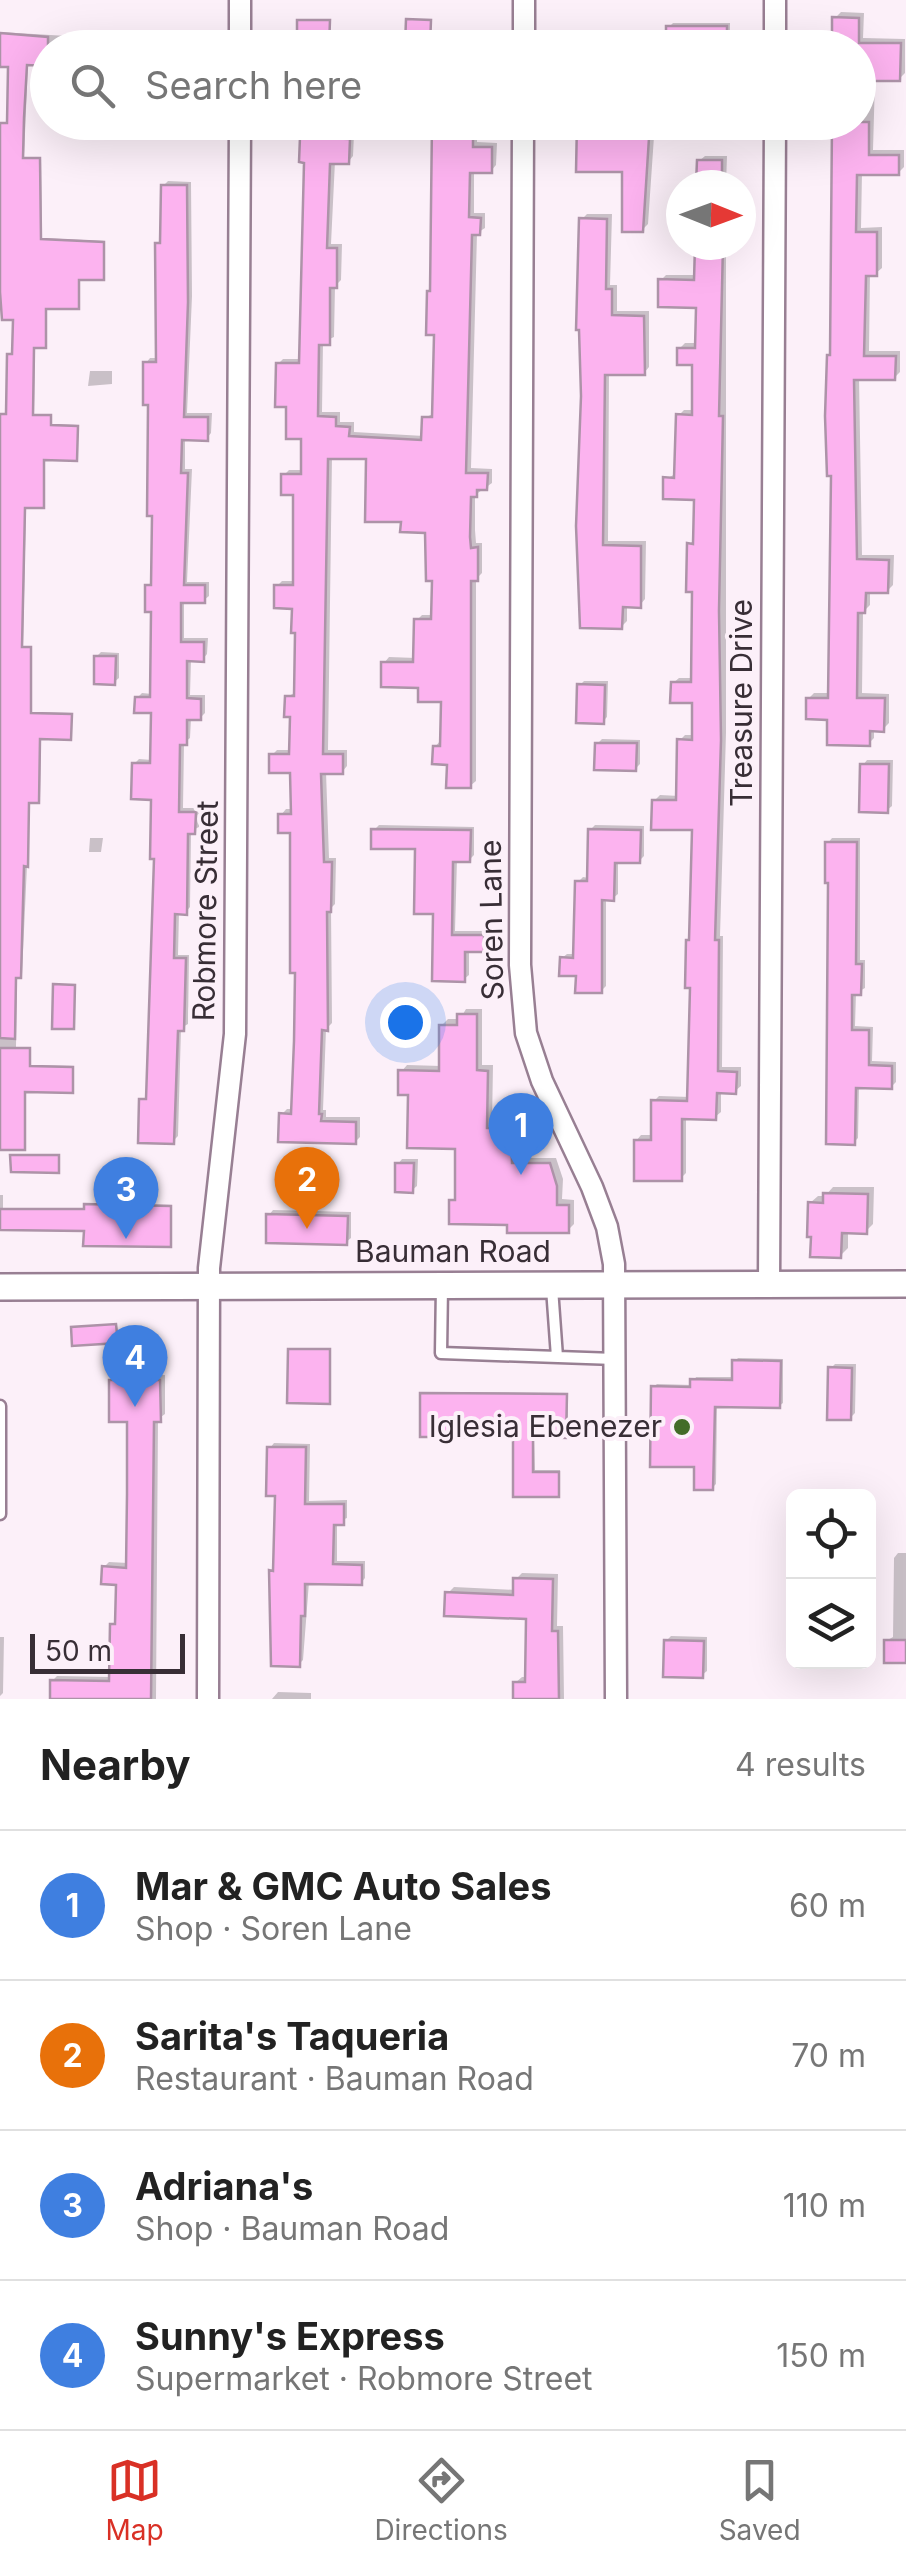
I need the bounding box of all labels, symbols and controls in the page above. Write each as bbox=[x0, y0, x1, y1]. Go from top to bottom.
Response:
search box bbox=[30, 30, 876, 140]
icon: search bbox=[65, 58, 120, 113]
text: Search here bbox=[145, 62, 362, 108]
north arrow bbox=[666, 170, 756, 260]
street label: Treasure Drive bbox=[723, 599, 759, 807]
street label: Robmore Street bbox=[185, 800, 225, 1022]
street label: Soren Lane bbox=[472, 839, 510, 1001]
your location bbox=[380, 997, 431, 1048]
pin: 1 bbox=[488, 1092, 554, 1175]
pin: 2 bbox=[274, 1146, 340, 1229]
pin: 3 bbox=[94, 1156, 158, 1239]
street label: Bauman Road bbox=[355, 1233, 551, 1269]
pin: 4 bbox=[102, 1324, 168, 1407]
place label: Iglesia Ebenezer bbox=[429, 1408, 662, 1444]
marker: Iglesia Ebenezer bbox=[671, 1416, 693, 1438]
map controls bbox=[786, 1489, 876, 1669]
button: locate bbox=[786, 1489, 876, 1579]
button: layers bbox=[786, 1579, 876, 1669]
scale bar bbox=[30, 1629, 185, 1673]
text: 50 m bbox=[45, 1634, 112, 1668]
text: Nearby bbox=[40, 1739, 191, 1790]
text: 4 results bbox=[735, 1745, 866, 1784]
text: Mar & GMC Auto Sales bbox=[135, 1863, 552, 1909]
text: 1 bbox=[66, 1886, 79, 1925]
text: 60 m bbox=[789, 1886, 866, 1925]
text: Shop · Soren Lane bbox=[135, 1909, 412, 1948]
text: Sarita's Taqueria bbox=[135, 2013, 449, 2059]
text: 2 bbox=[62, 2036, 83, 2075]
text: 70 m bbox=[791, 2036, 866, 2075]
text: Restaurant · Bauman Road bbox=[135, 2059, 534, 2098]
text: Adriana's bbox=[135, 2163, 313, 2209]
text: 3 bbox=[62, 2186, 83, 2225]
text: 110 m bbox=[783, 2186, 866, 2225]
text: Shop · Bauman Road bbox=[135, 2209, 449, 2248]
text: Sunny's Express bbox=[135, 2313, 445, 2359]
text: 4 bbox=[62, 2336, 83, 2375]
text: 150 m bbox=[776, 2336, 866, 2375]
text: Supermarket · Robmore Street bbox=[135, 2359, 593, 2398]
tab: Map bbox=[105, 2453, 164, 2547]
tab: Directions bbox=[374, 2453, 508, 2547]
tab: Saved bbox=[719, 2453, 801, 2547]

